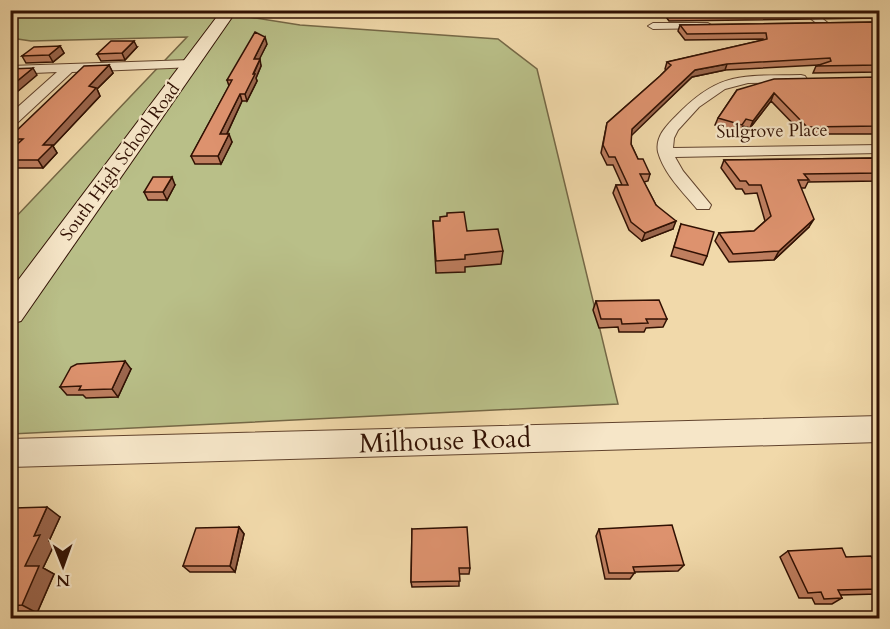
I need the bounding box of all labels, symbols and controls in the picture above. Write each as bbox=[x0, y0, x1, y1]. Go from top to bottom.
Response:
street label: South High School Road bbox=[54, 78, 186, 246]
street label: Sulgrove Place bbox=[716, 118, 828, 144]
street label: Milhouse Road bbox=[358, 419, 532, 462]
north arrow bbox=[33, 536, 93, 596]
text: N bbox=[56, 569, 70, 591]

